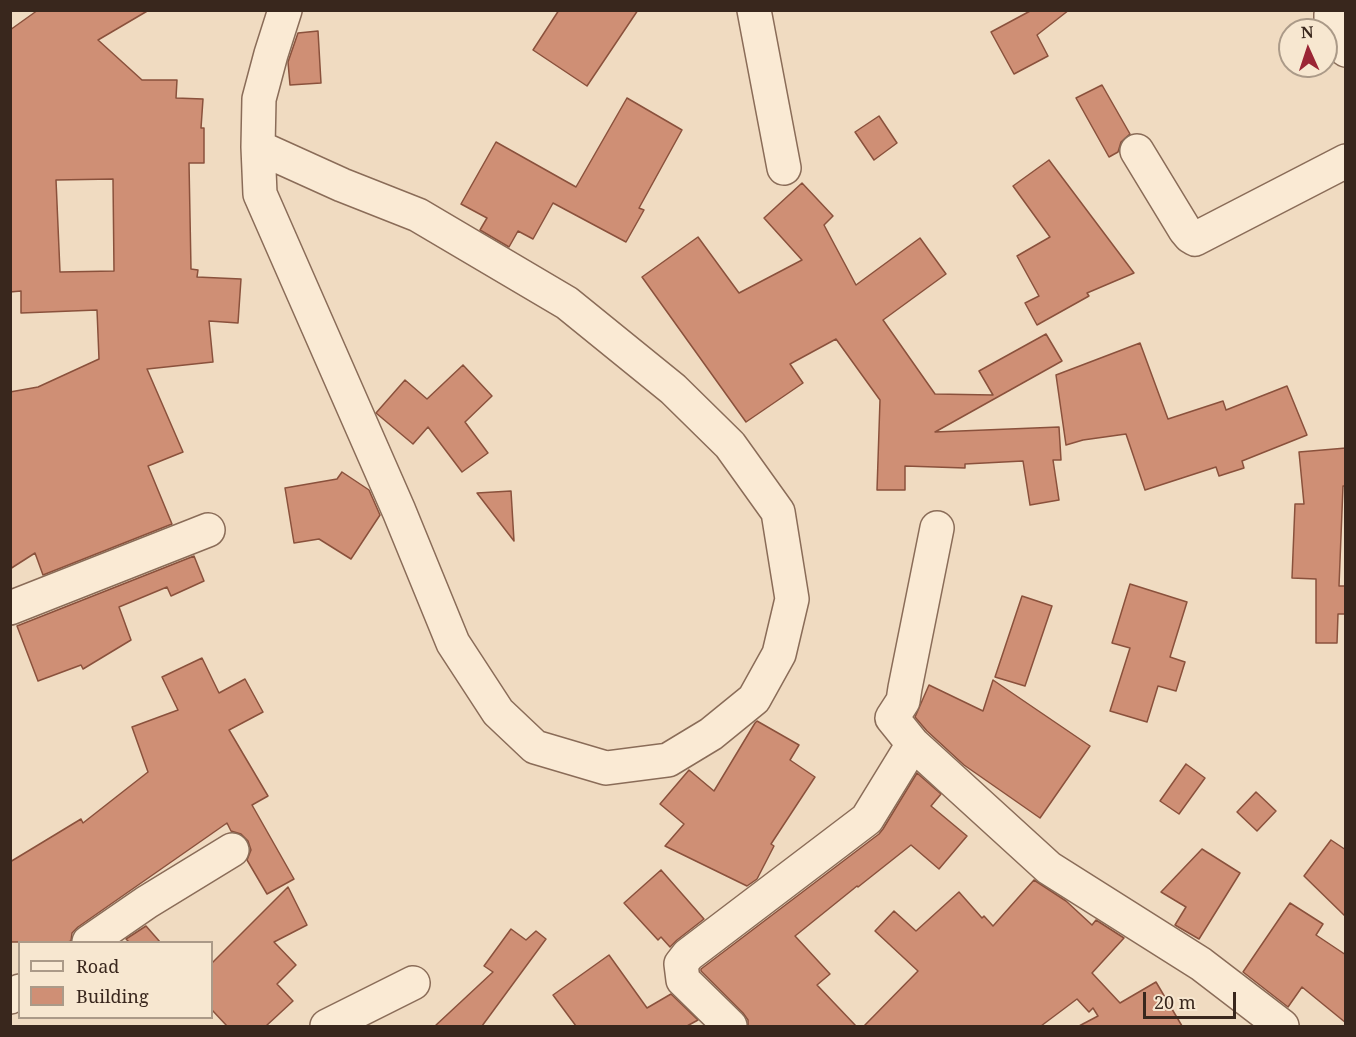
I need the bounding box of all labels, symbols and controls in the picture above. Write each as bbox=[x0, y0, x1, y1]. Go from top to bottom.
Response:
north arrow bbox=[1278, 18, 1338, 78]
text: N bbox=[1300, 21, 1314, 43]
legend bbox=[18, 941, 213, 1019]
text: Road bbox=[76, 954, 119, 978]
scale bar bbox=[1146, 980, 1239, 1018]
text: Building bbox=[76, 984, 149, 1008]
text: 20 m bbox=[1154, 990, 1196, 1014]

